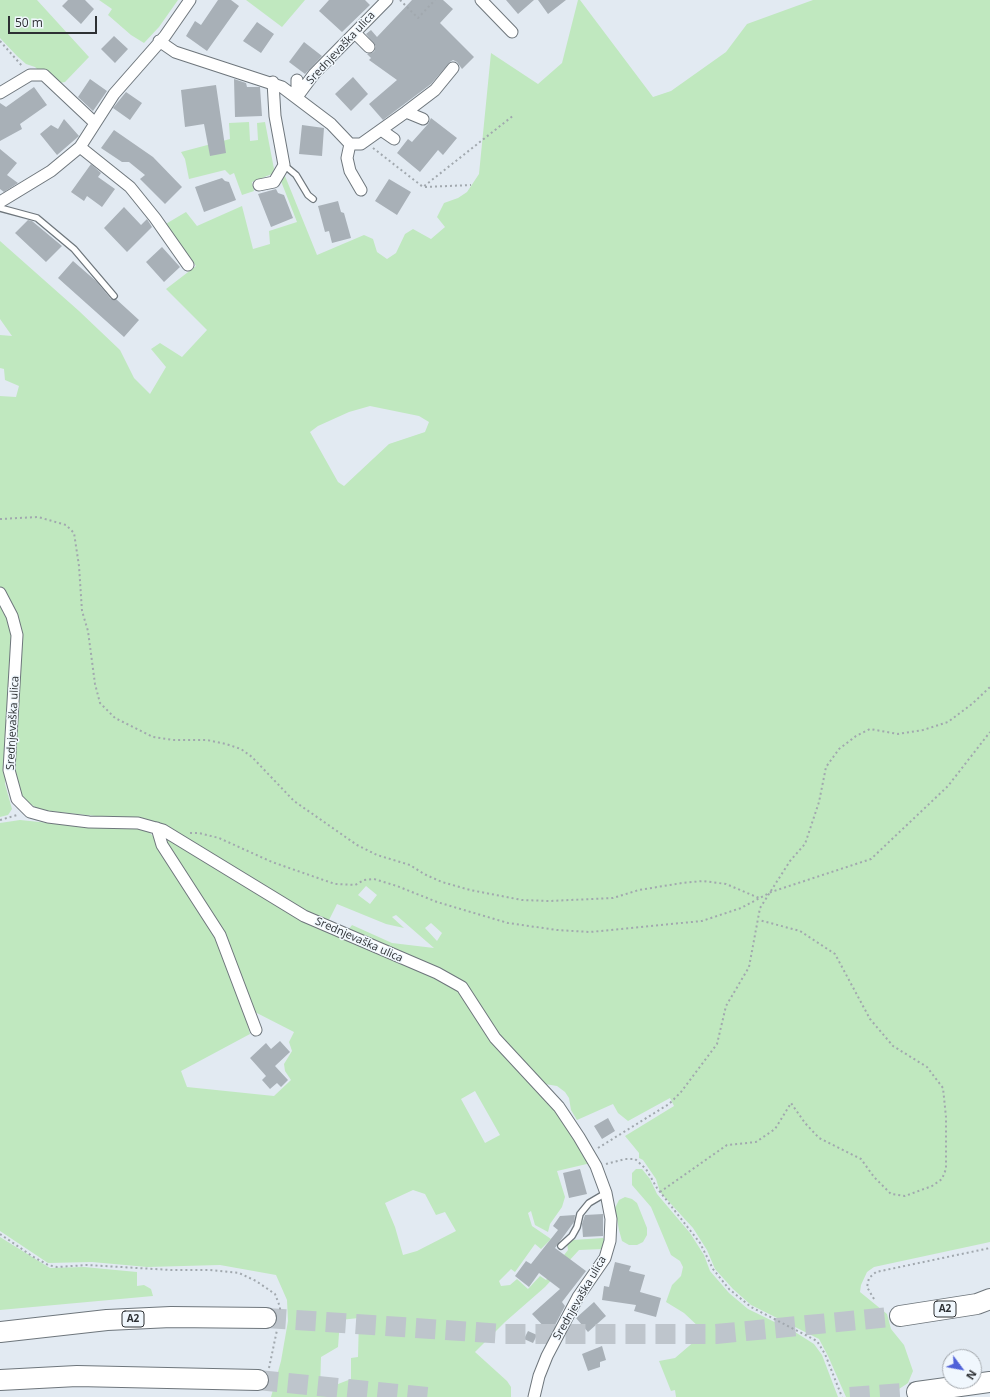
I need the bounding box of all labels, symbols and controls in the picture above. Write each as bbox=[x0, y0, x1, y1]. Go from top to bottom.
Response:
scale bar bbox=[10, 8, 99, 34]
street label: Srednjevaška ulica bbox=[304, 9, 378, 87]
text: 50 m bbox=[15, 14, 43, 31]
street label: Srednjevaška ulica bbox=[4, 676, 22, 770]
street label: Srednjevaška ulica bbox=[313, 915, 405, 965]
street label: Srednjevaška ulica bbox=[551, 1254, 609, 1342]
road number: A2 bbox=[934, 1301, 956, 1317]
road number: A2 bbox=[122, 1311, 144, 1327]
north arrow bbox=[942, 1349, 982, 1389]
text: N bbox=[963, 1367, 980, 1383]

